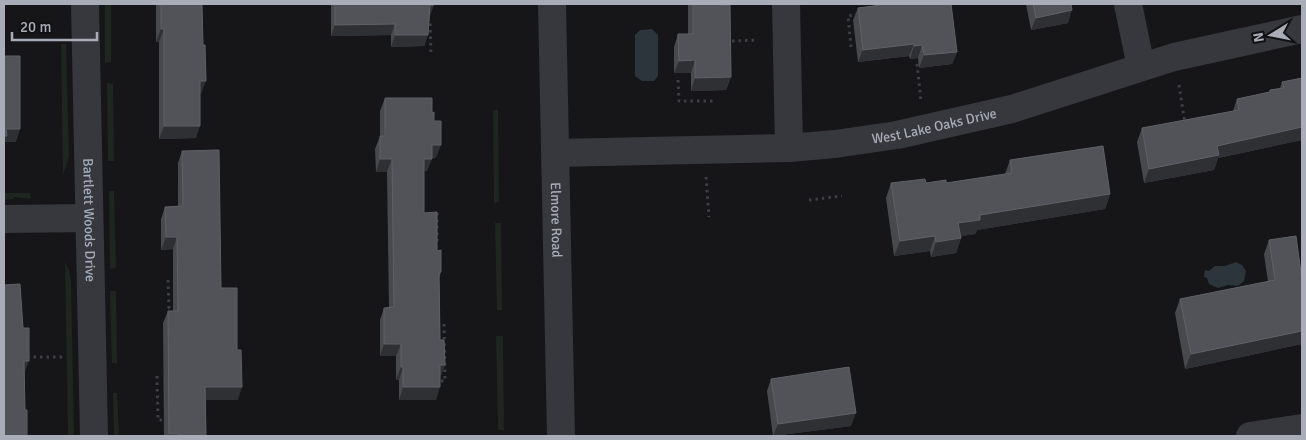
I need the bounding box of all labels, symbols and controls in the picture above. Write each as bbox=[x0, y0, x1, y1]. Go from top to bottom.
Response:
scale bar bbox=[12, 10, 98, 42]
north arrow bbox=[1246, 10, 1296, 60]
text: 20 m bbox=[20, 18, 51, 36]
text: N bbox=[1249, 31, 1268, 43]
street label: West Lake Oaks Drive bbox=[871, 105, 998, 148]
street label: Bartlett Woods Drive bbox=[79, 158, 99, 282]
street label: Elmore Road bbox=[547, 182, 565, 258]

